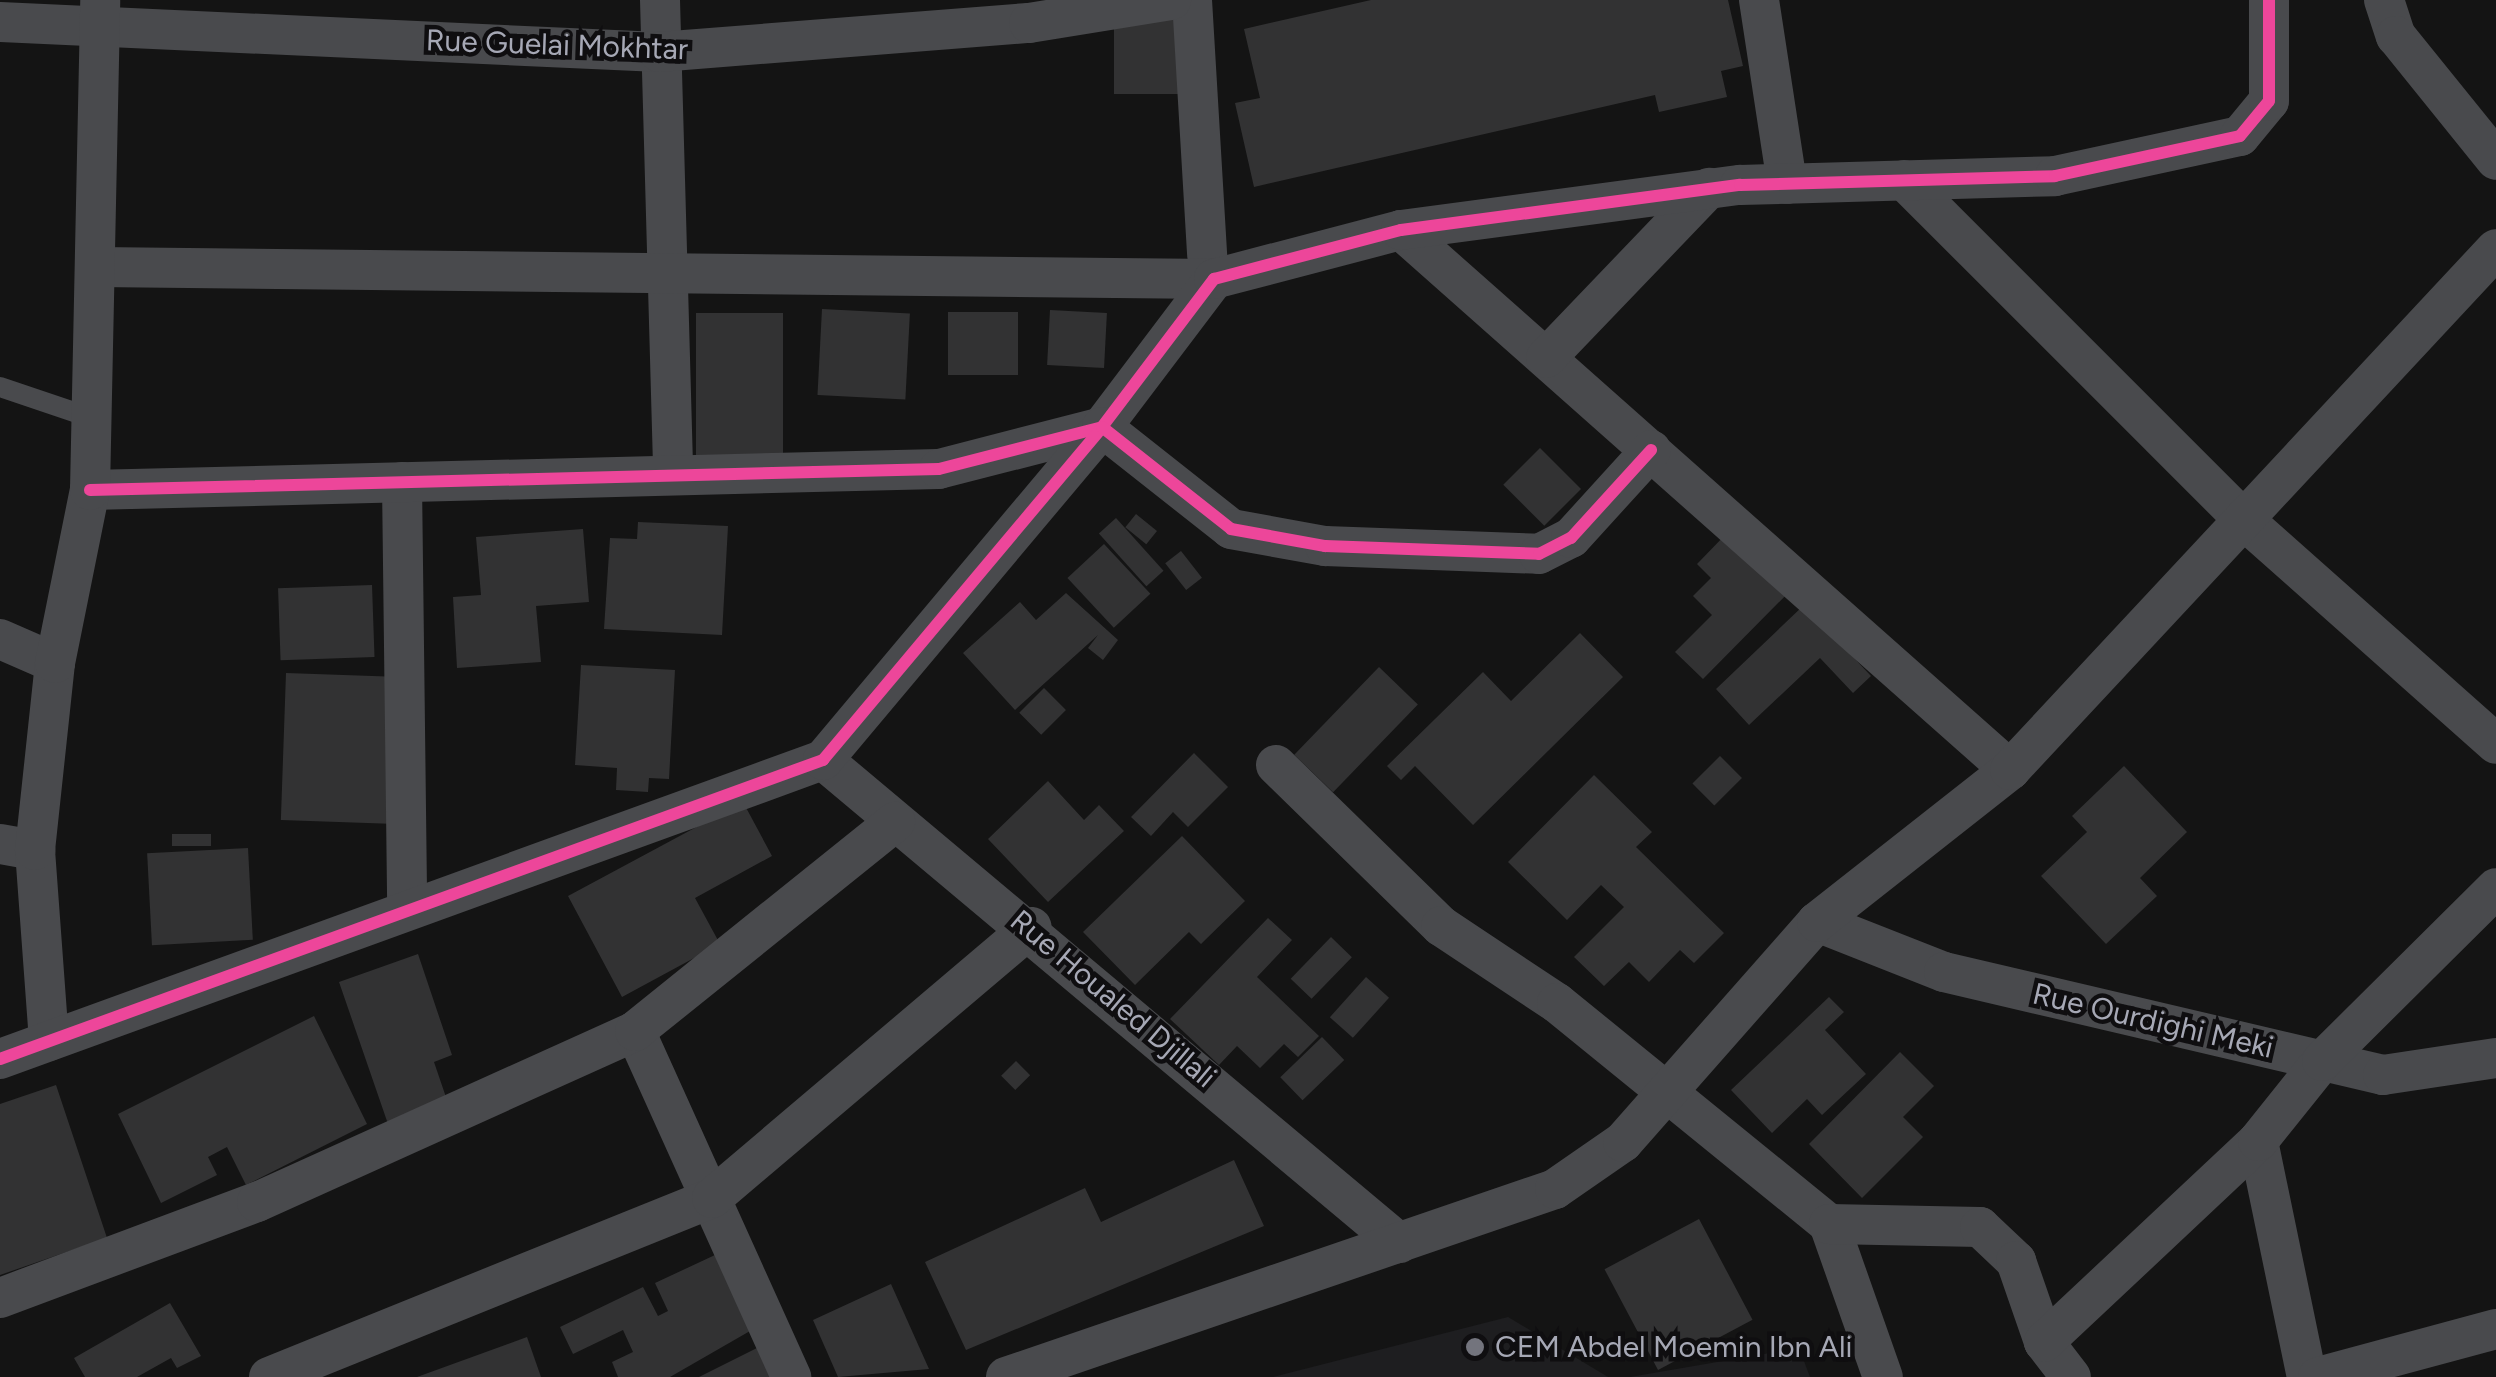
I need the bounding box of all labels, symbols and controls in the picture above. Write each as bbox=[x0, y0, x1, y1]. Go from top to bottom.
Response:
street label: Rue Guelai Mokhtar bbox=[425, 22, 689, 68]
street label: Rue Houaled Djillali bbox=[1003, 903, 1223, 1095]
street label: Rue Ourdighi Meki bbox=[2029, 976, 2277, 1066]
place label: CEM Abdel Moemin Ibn Ali bbox=[1495, 1329, 1853, 1365]
marker: CEM Abdel Moemin Ibn Ali bbox=[1464, 1336, 1486, 1358]

